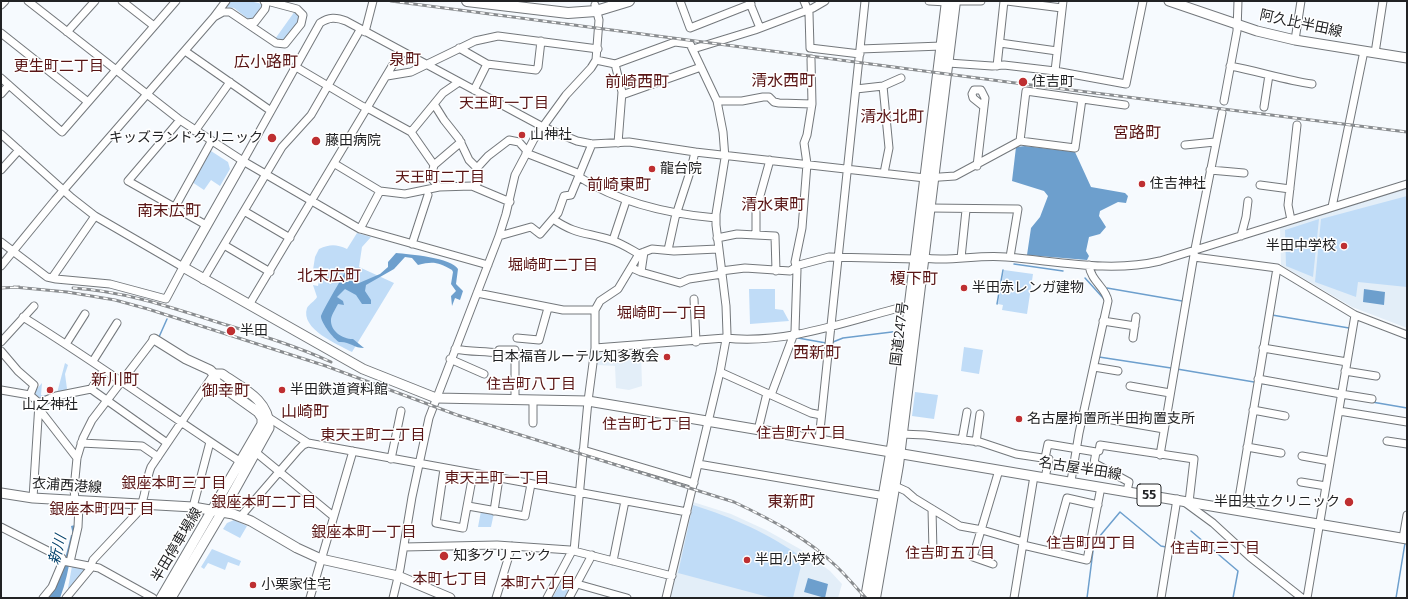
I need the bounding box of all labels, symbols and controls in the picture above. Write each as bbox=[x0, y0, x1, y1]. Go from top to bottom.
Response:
street label: 阿久比半田線 bbox=[1258, 7, 1344, 41]
district label: 泉町 bbox=[389, 51, 421, 71]
district label: 広小路町 bbox=[234, 53, 298, 73]
district label: 更生町二丁目 bbox=[14, 58, 104, 76]
district label: 清水西町 bbox=[751, 72, 815, 92]
district label: 前崎西町 bbox=[605, 73, 669, 93]
place label: 住吉町 bbox=[1032, 74, 1074, 90]
marker: 住吉町 bbox=[1017, 76, 1029, 88]
district label: 天王町一丁目 bbox=[459, 95, 549, 113]
district label: 清水北町 bbox=[860, 108, 924, 128]
district label: 宮路町 bbox=[1113, 124, 1161, 144]
place label: 山神社 bbox=[530, 127, 572, 143]
place label: キッズランドクリニック bbox=[109, 130, 263, 146]
marker: 山神社 bbox=[517, 130, 527, 140]
marker: キッズランドクリニック bbox=[266, 132, 278, 144]
place label: 藤田病院 bbox=[325, 133, 381, 149]
marker: 藤田病院 bbox=[310, 135, 322, 147]
place label: 龍台院 bbox=[660, 161, 702, 177]
marker: 龍台院 bbox=[647, 164, 657, 174]
district label: 天王町二丁目 bbox=[395, 169, 485, 187]
district label: 前崎東町 bbox=[587, 176, 651, 196]
place label: 住吉神社 bbox=[1150, 176, 1206, 192]
marker: 住吉神社 bbox=[1137, 179, 1147, 189]
district label: 清水東町 bbox=[741, 196, 805, 216]
district label: 南末広町 bbox=[137, 202, 201, 222]
place label: 半田中学校 bbox=[1266, 238, 1336, 254]
marker: 半田中学校 bbox=[1339, 241, 1349, 251]
district label: 堀崎町二丁目 bbox=[508, 257, 598, 275]
district label: 北末広町 bbox=[297, 267, 361, 287]
district label: 榎下町 bbox=[890, 270, 938, 290]
place label: 半田赤レンガ建物 bbox=[972, 280, 1084, 296]
marker: 半田赤レンガ建物 bbox=[959, 283, 969, 293]
street label: 国道247号 bbox=[888, 301, 912, 367]
district label: 堀崎町一丁目 bbox=[617, 305, 707, 323]
place label: 半田 bbox=[240, 323, 268, 339]
marker: 半田 bbox=[225, 325, 237, 337]
district label: 西新町 bbox=[793, 344, 841, 364]
place label: 日本福音ルーテル知多教会 bbox=[491, 349, 659, 365]
marker: 日本福音ルーテル知多教会 bbox=[662, 352, 672, 362]
district label: 新川町 bbox=[91, 371, 139, 391]
district label: 住吉町八丁目 bbox=[486, 376, 576, 394]
district label: 御幸町 bbox=[202, 382, 250, 402]
place label: 半田鉄道資料館 bbox=[290, 382, 388, 398]
marker: 山之神社 bbox=[45, 385, 55, 395]
marker: 半田鉄道資料館 bbox=[277, 385, 287, 395]
place label: 山之神社 bbox=[22, 397, 78, 413]
district label: 山崎町 bbox=[281, 403, 329, 423]
place label: 名古屋拘置所半田拘置支所 bbox=[1027, 411, 1195, 427]
marker: 名古屋拘置所半田拘置支所 bbox=[1014, 414, 1024, 424]
district label: 住吉町七丁目 bbox=[602, 416, 692, 434]
district label: 住吉町六丁目 bbox=[756, 425, 846, 443]
district label: 東天王町二丁目 bbox=[321, 427, 425, 445]
street label: 名古屋半田線 bbox=[1037, 454, 1123, 484]
district label: 東天王町一丁目 bbox=[445, 470, 549, 488]
street label: 衣浦西港線 bbox=[31, 475, 103, 497]
district label: 銀座本町三丁目 bbox=[122, 475, 226, 493]
road number: 55 bbox=[1137, 484, 1161, 506]
district label: 東新町 bbox=[767, 493, 815, 513]
district label: 銀座本町二丁目 bbox=[212, 494, 316, 512]
place label: 半田共立クリニック bbox=[1214, 494, 1340, 510]
marker: 半田共立クリニック bbox=[1343, 496, 1355, 508]
district label: 銀座本町四丁目 bbox=[50, 501, 154, 519]
street label: 半田停車場線 bbox=[148, 505, 206, 585]
district label: 銀座本町一丁目 bbox=[312, 524, 416, 542]
water label: 新川 bbox=[45, 533, 71, 567]
district label: 住吉町四丁目 bbox=[1046, 535, 1136, 553]
district label: 住吉町三丁目 bbox=[1170, 540, 1260, 558]
district label: 住吉町五丁目 bbox=[905, 545, 995, 563]
place label: 知多クリニック bbox=[453, 548, 551, 564]
marker: 知多クリニック bbox=[438, 550, 450, 562]
place label: 半田小学校 bbox=[755, 552, 825, 568]
marker: 半田小学校 bbox=[742, 555, 752, 565]
district label: 本町七丁目 bbox=[413, 571, 487, 589]
district label: 本町六丁目 bbox=[501, 575, 575, 593]
place label: 小栗家住宅 bbox=[261, 577, 331, 593]
marker: 小栗家住宅 bbox=[248, 580, 258, 590]

